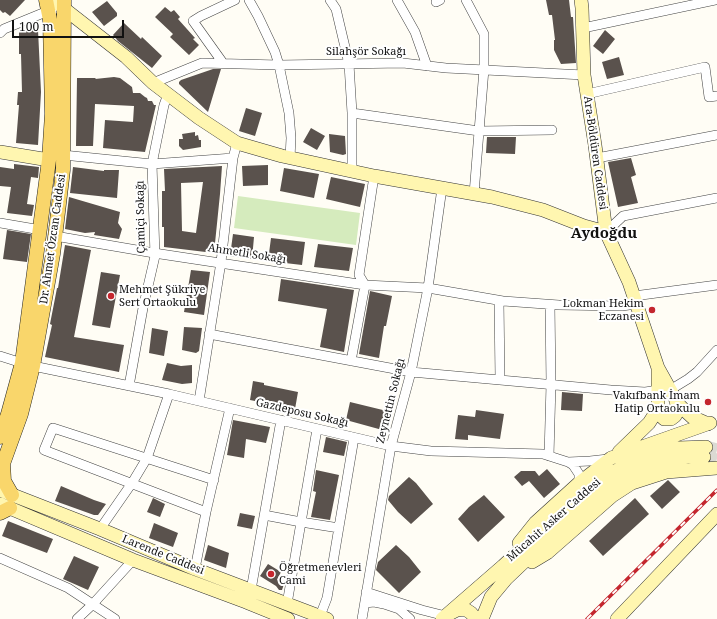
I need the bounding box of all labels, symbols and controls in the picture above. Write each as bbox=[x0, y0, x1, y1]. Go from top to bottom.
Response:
scale bar bbox=[14, 12, 126, 38]
text: 100 m bbox=[19, 18, 54, 35]
street label: Silahşör Sokağı bbox=[326, 45, 406, 59]
street label: Ara-Böldüren Caddesi bbox=[580, 95, 610, 211]
street label: Dr. Ahmet Özcan Caddesi bbox=[37, 173, 69, 305]
street label: Çamiçi Sokağı bbox=[134, 180, 148, 254]
district label: Aydoğdu bbox=[571, 225, 637, 243]
street label: Ahmetli Sokağı bbox=[207, 241, 287, 267]
place label: Mehmet Şükriye Sert Ortaokulu bbox=[119, 283, 205, 309]
marker: Mehmet Şükriye Sert Ortaokulu bbox=[106, 291, 116, 301]
place label: Lokman Hekim Eczanesi bbox=[563, 297, 644, 323]
marker: Lokman Hekim Eczanesi bbox=[647, 305, 657, 315]
street label: Zeynettin Sokağı bbox=[374, 357, 408, 445]
place label: Vakıfbank İmam Hatip Ortaokulu bbox=[613, 389, 700, 415]
street label: Gazdeposu Sokağı bbox=[254, 396, 350, 430]
marker: Vakıfbank İmam Hatip Ortaokulu bbox=[703, 397, 713, 407]
street label: Mücahit Asker Caddesi bbox=[504, 476, 604, 564]
street label: Larende Caddesi bbox=[120, 532, 206, 578]
place label: Öğretmenevleri Cami bbox=[279, 561, 362, 587]
marker: Öğretmenevleri Cami bbox=[266, 569, 276, 579]

